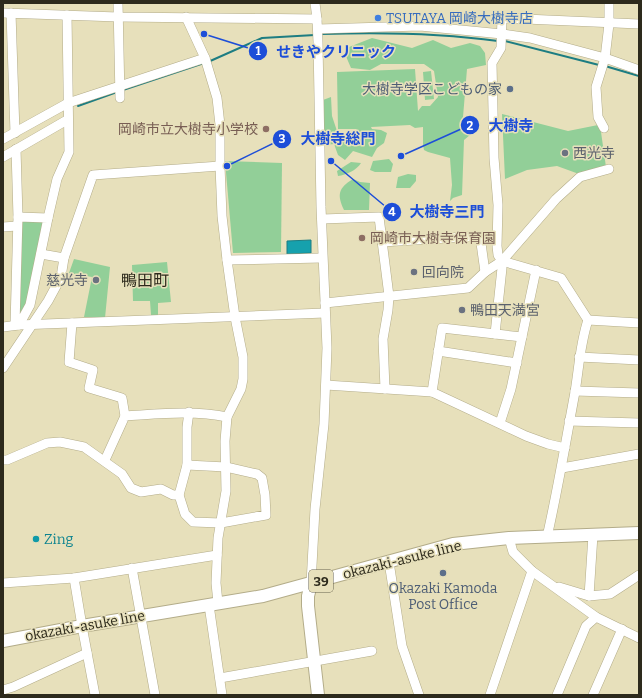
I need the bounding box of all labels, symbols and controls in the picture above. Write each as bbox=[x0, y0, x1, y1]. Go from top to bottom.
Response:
place label: TSUTAYA 岡崎大樹寺店 bbox=[386, 10, 533, 27]
marker: TSUTAYA 岡崎大樹寺店 bbox=[373, 13, 383, 23]
callout: せきやクリニック bbox=[248, 38, 404, 65]
text: せきやクリニック bbox=[276, 43, 396, 61]
text: 1 bbox=[255, 44, 261, 58]
place label: 大樹寺学区こどもの家 bbox=[362, 81, 502, 98]
marker: 大樹寺学区こどもの家 bbox=[505, 84, 515, 94]
callout: 大樹寺 bbox=[460, 112, 541, 139]
text: 大樹寺 bbox=[488, 117, 534, 135]
text: 2 bbox=[467, 119, 474, 133]
place label: 岡崎市立大樹寺小学校 bbox=[118, 121, 258, 138]
marker: 岡崎市立大樹寺小学校 bbox=[261, 124, 271, 134]
callout: 大樹寺総門 bbox=[272, 125, 383, 152]
text: 大樹寺総門 bbox=[300, 130, 376, 148]
text: 3 bbox=[279, 132, 286, 146]
place label: 西光寺 bbox=[573, 145, 615, 162]
marker: 西光寺 bbox=[560, 148, 570, 158]
callout: 大樹寺三門 bbox=[382, 198, 493, 225]
text: 大樹寺三門 bbox=[409, 203, 485, 221]
text: 4 bbox=[388, 205, 396, 219]
place label: 岡崎市大樹寺保育園 bbox=[370, 230, 496, 247]
marker: 岡崎市大樹寺保育園 bbox=[357, 233, 367, 243]
place label: 回向院 bbox=[422, 264, 464, 281]
marker: 回向院 bbox=[409, 267, 419, 277]
district label: 鴨田町 bbox=[121, 271, 169, 290]
place label: 慈光寺 bbox=[46, 272, 88, 289]
marker: 慈光寺 bbox=[91, 275, 101, 285]
place label: 鴨田天満宮 bbox=[470, 302, 540, 319]
marker: 鴨田天満宮 bbox=[457, 305, 467, 315]
place label: Zing bbox=[44, 531, 74, 548]
marker: Zing bbox=[31, 534, 41, 544]
street label: okazaki-asuke line bbox=[341, 537, 463, 583]
marker: Okazaki Kamoda Post Office bbox=[438, 568, 448, 578]
road number: 39 bbox=[309, 570, 333, 592]
place label: Okazaki Kamoda Post Office bbox=[389, 580, 498, 613]
street label: okazaki-asuke line bbox=[24, 607, 146, 645]

